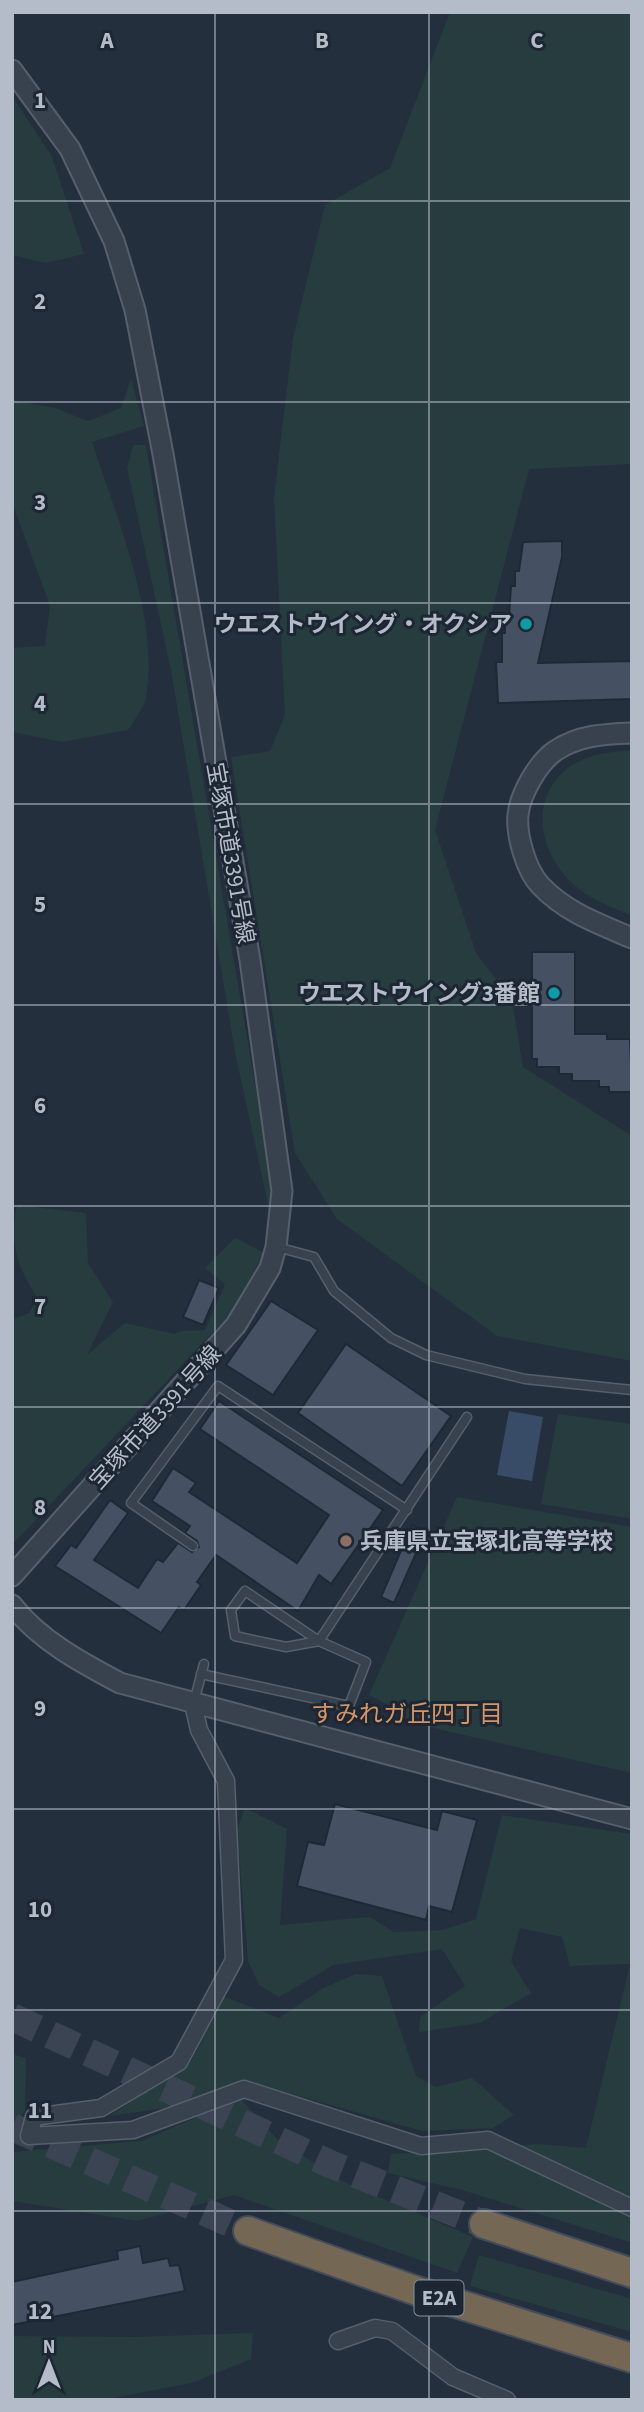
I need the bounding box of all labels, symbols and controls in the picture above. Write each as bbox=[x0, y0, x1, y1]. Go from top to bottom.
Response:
text: A bbox=[99, 24, 114, 57]
text: B bbox=[315, 24, 329, 57]
text: C bbox=[530, 24, 544, 57]
text: 1 bbox=[34, 84, 46, 117]
text: 2 bbox=[34, 285, 46, 318]
text: 3 bbox=[34, 486, 46, 519]
place label: ウエストウイング・オクシア bbox=[213, 608, 512, 641]
marker: ウエストウイング・オクシア bbox=[518, 616, 534, 632]
text: 4 bbox=[34, 687, 46, 720]
street label: 宝塚市道3391号線 bbox=[198, 760, 263, 946]
text: 5 bbox=[34, 888, 46, 921]
place label: ウエストウイング3番館 bbox=[298, 977, 540, 1010]
marker: ウエストウイング3番館 bbox=[546, 985, 562, 1001]
text: 6 bbox=[34, 1089, 46, 1122]
text: 7 bbox=[34, 1290, 46, 1323]
street label: 宝塚市道3391号線 bbox=[82, 1338, 229, 1497]
text: 8 bbox=[34, 1491, 46, 1524]
place label: 兵庫県立宝塚北高等学校 bbox=[360, 1525, 613, 1558]
marker: 兵庫県立宝塚北高等学校 bbox=[338, 1533, 354, 1549]
text: 9 bbox=[34, 1692, 46, 1725]
district label: すみれガ丘四丁目 bbox=[311, 1697, 503, 1732]
text: 10 bbox=[28, 1893, 52, 1926]
text: 11 bbox=[28, 2094, 52, 2127]
road number: E2A bbox=[414, 2280, 464, 2316]
text: 12 bbox=[28, 2295, 52, 2328]
north arrow bbox=[14, 2328, 84, 2398]
text: N bbox=[43, 2334, 55, 2361]

